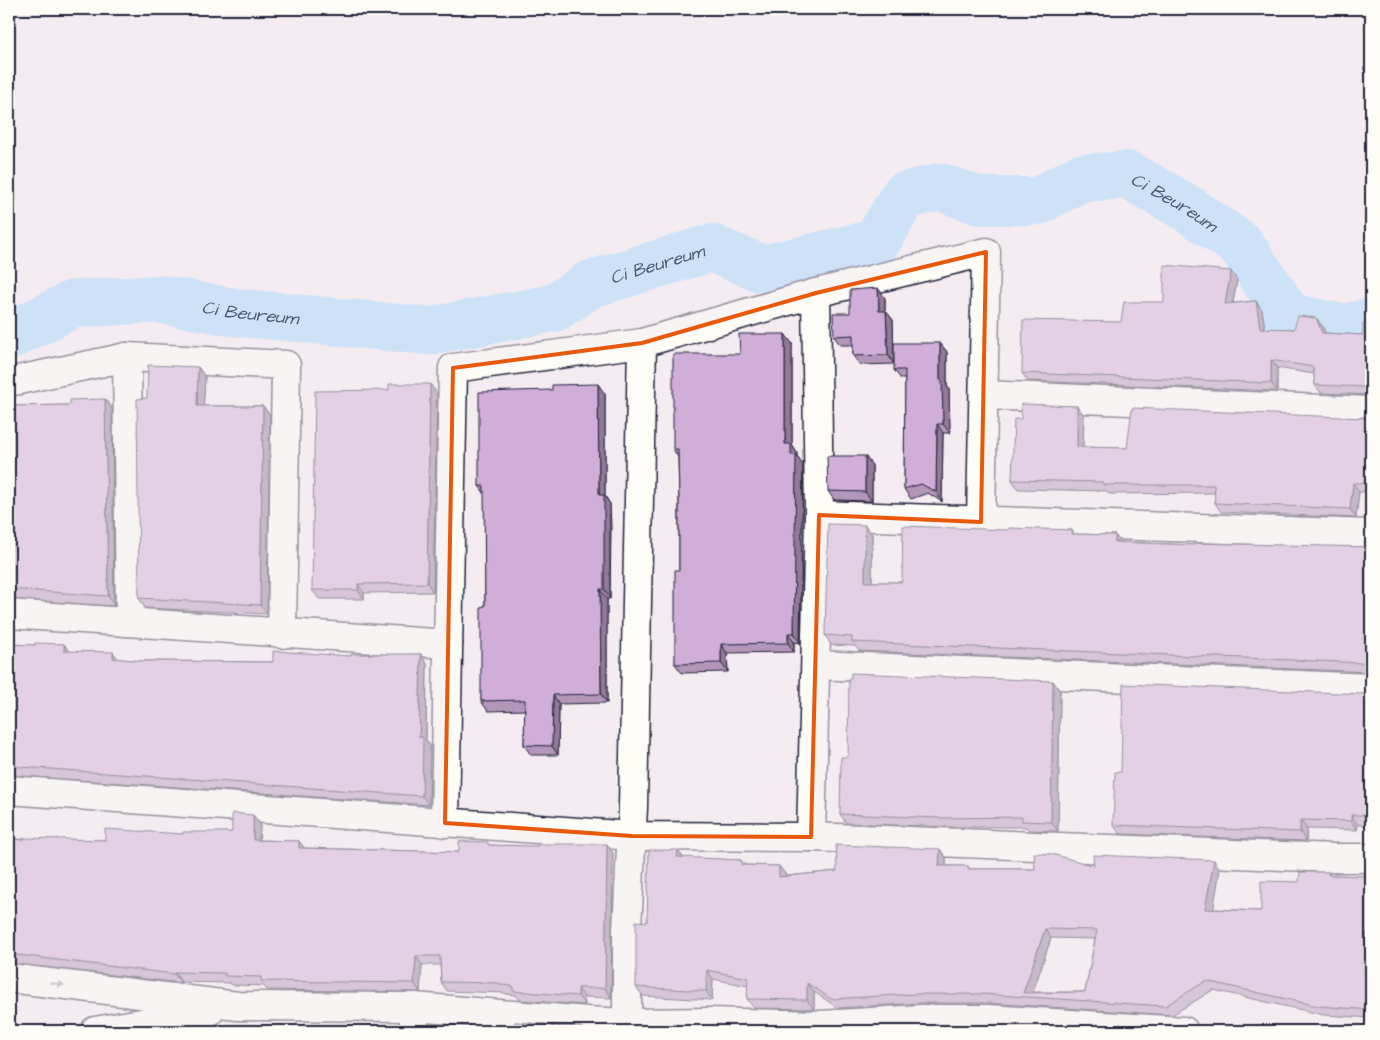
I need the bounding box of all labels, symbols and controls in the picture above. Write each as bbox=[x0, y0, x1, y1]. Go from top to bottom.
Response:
water label: Ci Beureum bbox=[1126, 167, 1224, 239]
water label: Ci Beureum bbox=[607, 238, 709, 291]
water label: Ci Beureum bbox=[200, 295, 302, 331]
one-way arrow bbox=[49, 980, 65, 988]

